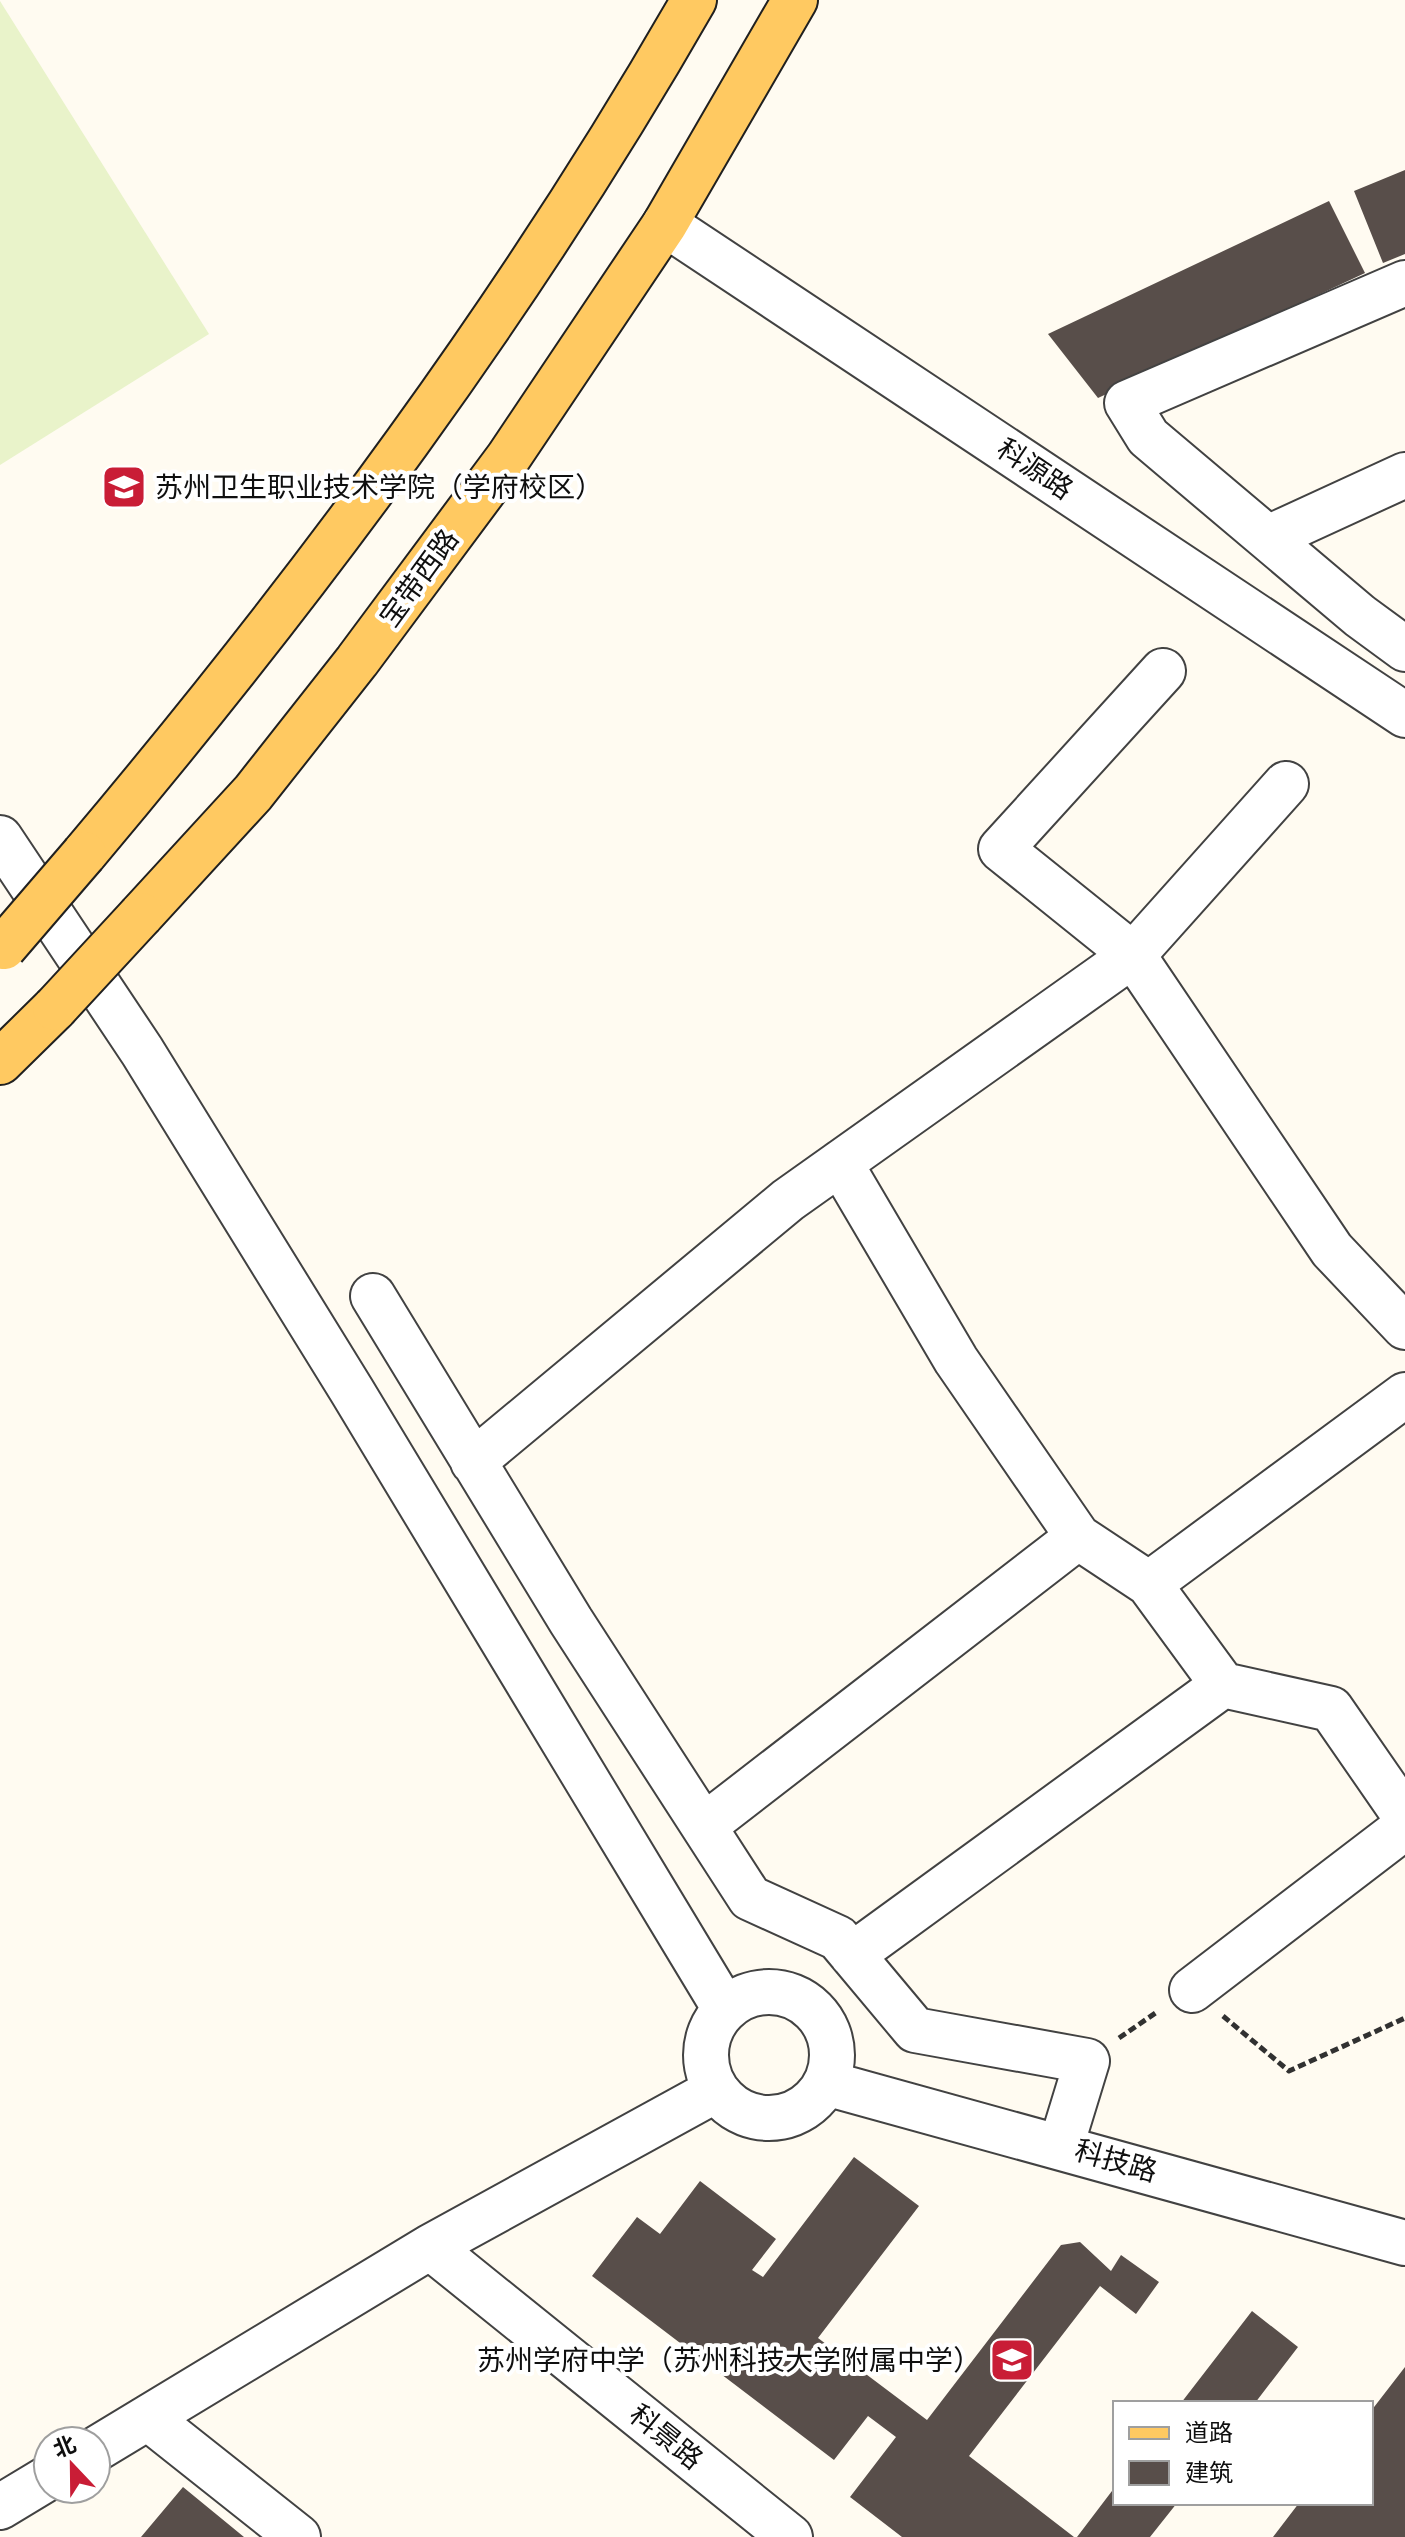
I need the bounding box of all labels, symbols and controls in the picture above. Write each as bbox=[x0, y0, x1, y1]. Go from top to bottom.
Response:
street label: 科源路 bbox=[991, 432, 1079, 506]
school or university icon: 苏州卫生职业技术学院（学府校区） bbox=[100, 463, 148, 511]
place label: 苏州卫生职业技术学院（学府校区） bbox=[155, 471, 603, 504]
street label: 宝带西路 bbox=[373, 523, 465, 633]
street label: 科技路 bbox=[1071, 2134, 1161, 2188]
school or university icon: 苏州学府中学（苏州科技大学附属中学） bbox=[988, 2336, 1036, 2384]
place label: 苏州学府中学（苏州科技大学附属中学） bbox=[477, 2344, 981, 2377]
street label: 科景路 bbox=[623, 2398, 709, 2476]
legend bbox=[1113, 2401, 1373, 2505]
text: 道路 bbox=[1185, 2419, 1233, 2447]
north arrow bbox=[32, 2425, 112, 2505]
text: 北 bbox=[49, 2430, 80, 2464]
text: 建筑 bbox=[1185, 2459, 1233, 2487]

